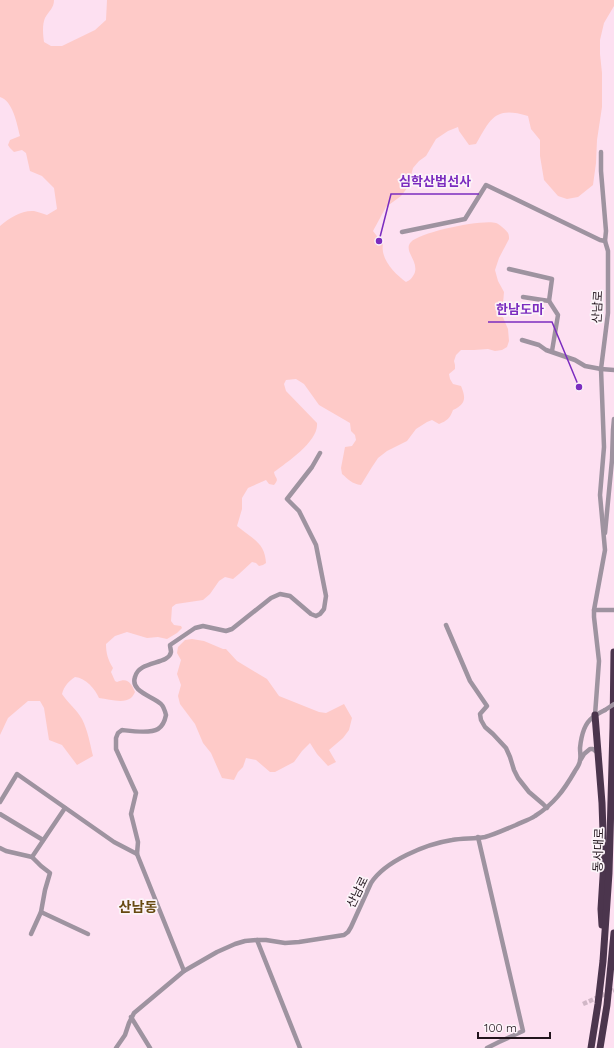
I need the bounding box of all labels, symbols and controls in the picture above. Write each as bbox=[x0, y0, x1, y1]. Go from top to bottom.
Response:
callout: 심학산법선사 bbox=[391, 169, 479, 194]
text: 심학산법선사 bbox=[399, 173, 471, 189]
street label: 산남로 bbox=[589, 290, 605, 324]
callout: 한남도마 bbox=[488, 297, 552, 322]
text: 한남도마 bbox=[496, 301, 544, 317]
street label: 동서대로 bbox=[590, 828, 606, 872]
street label: 산남로 bbox=[343, 874, 371, 910]
district label: 산남동 bbox=[119, 898, 157, 916]
scale bar bbox=[478, 1014, 550, 1040]
text: 100 m bbox=[484, 1020, 517, 1035]

